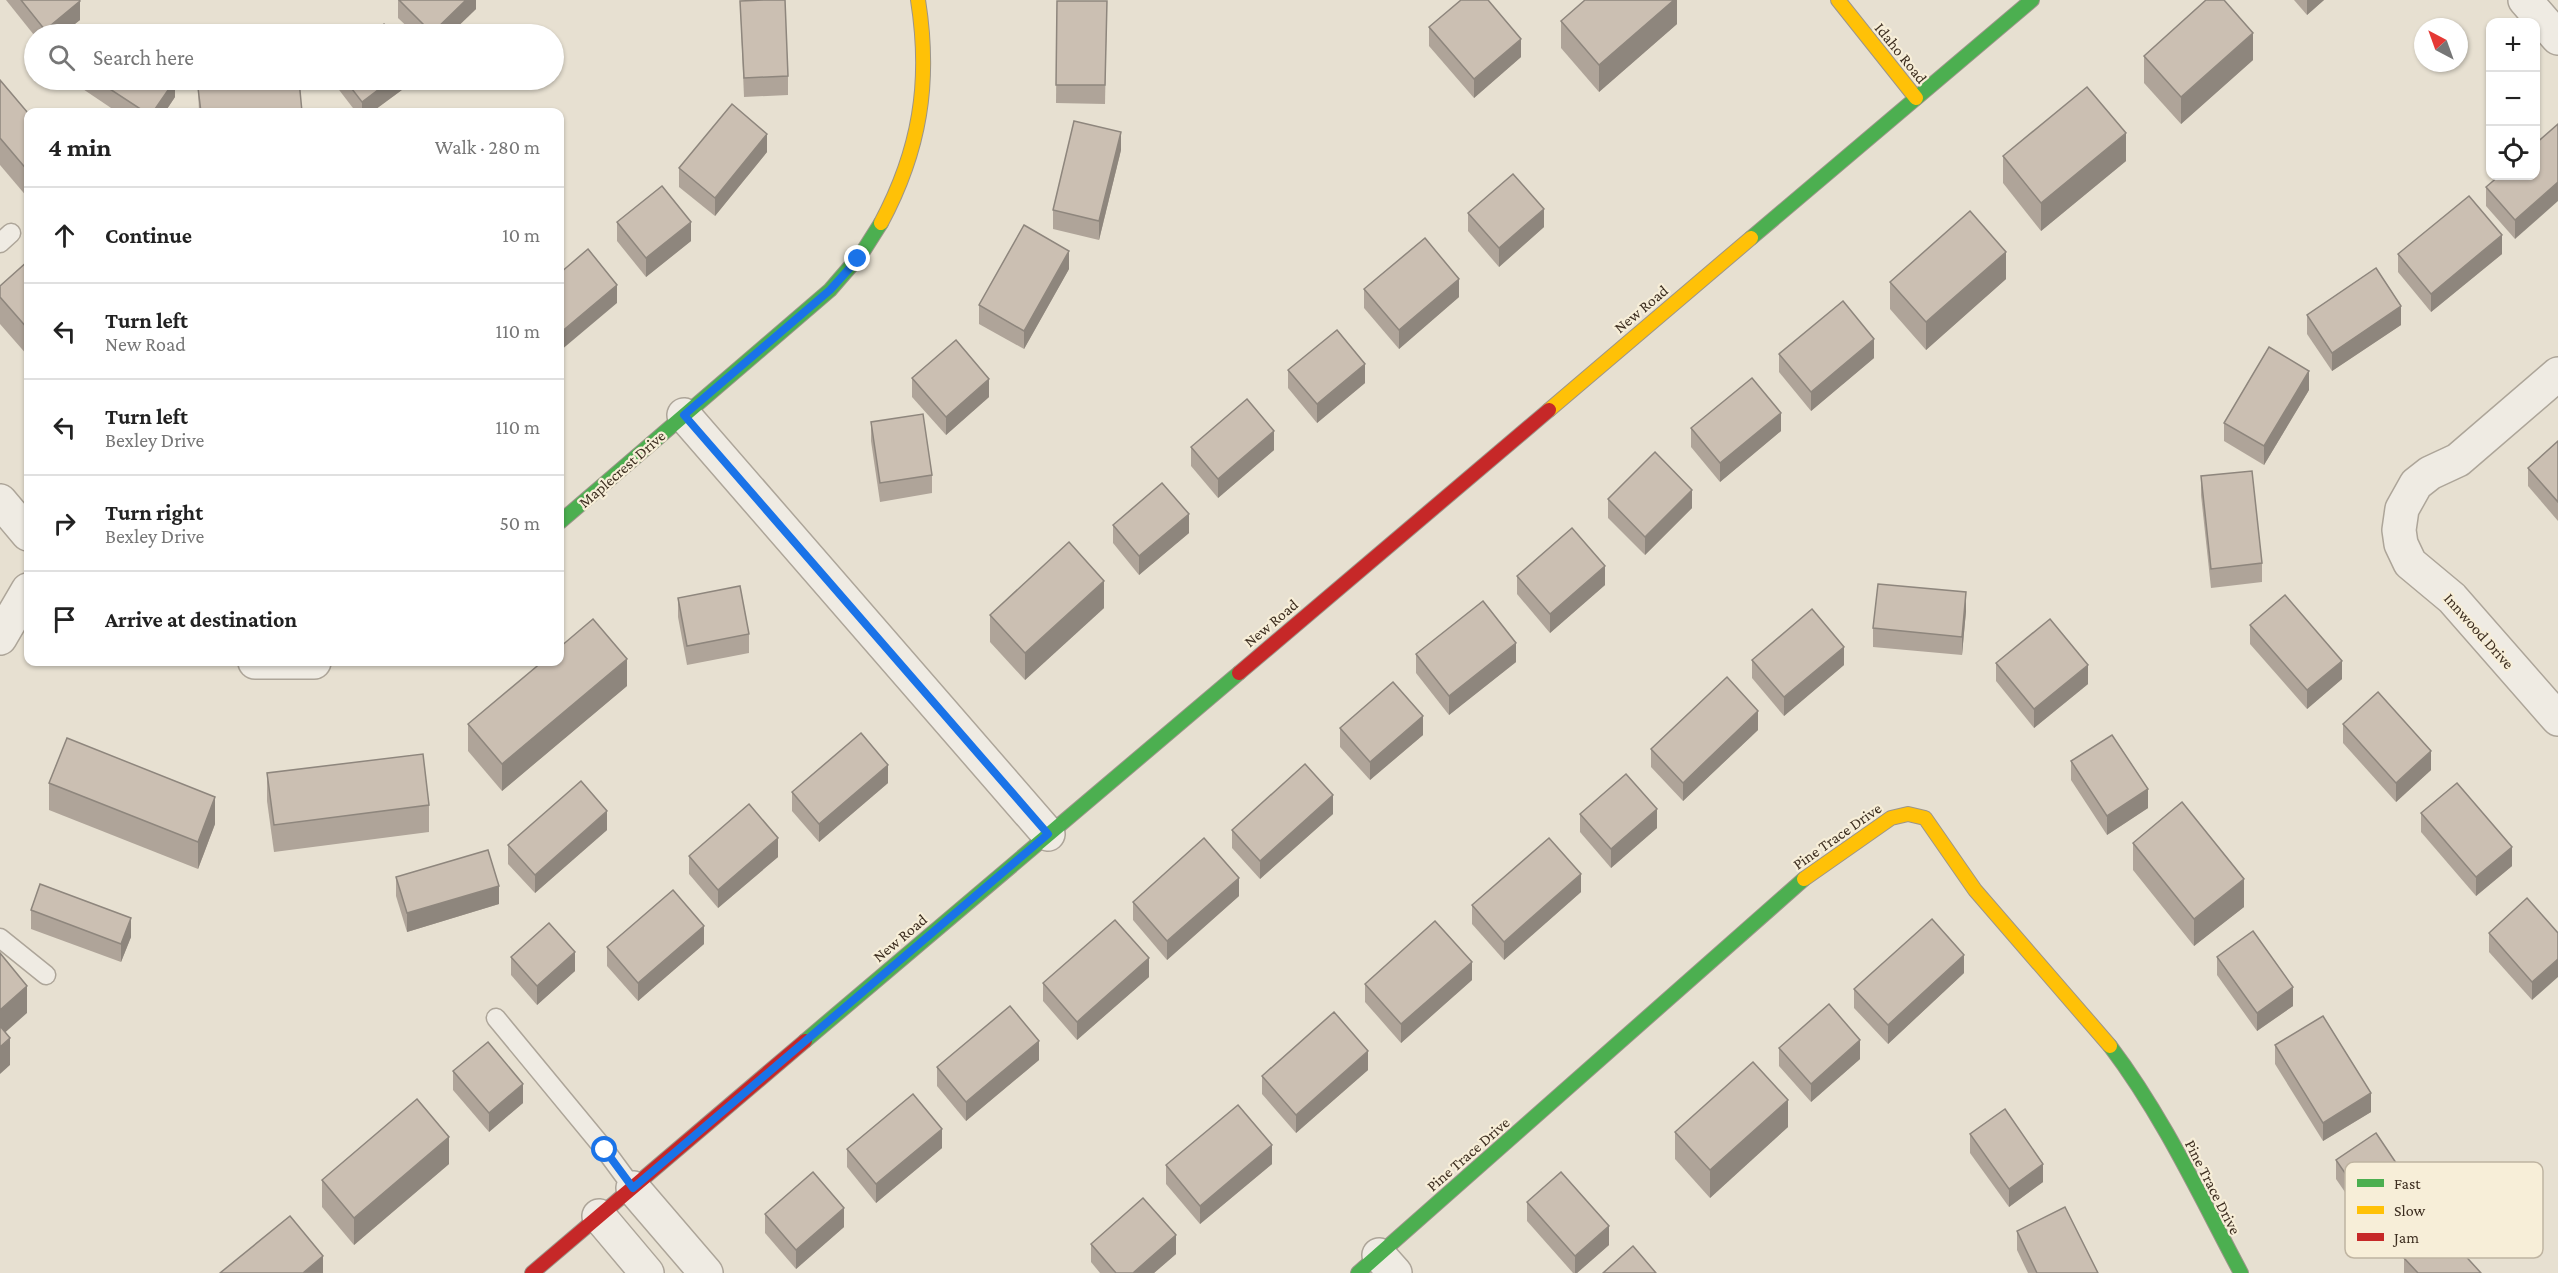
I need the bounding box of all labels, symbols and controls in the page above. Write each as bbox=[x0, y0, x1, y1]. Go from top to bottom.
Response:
north arrow bbox=[2414, 18, 2468, 72]
map controls bbox=[2486, 18, 2540, 180]
button: + bbox=[2486, 18, 2540, 72]
street label: Idaho Road bbox=[1872, 19, 1931, 87]
search box bbox=[24, 24, 564, 90]
icon: search bbox=[45, 41, 78, 74]
text: Search here bbox=[93, 45, 194, 70]
button: − bbox=[2486, 72, 2540, 126]
button: locate bbox=[2486, 126, 2540, 180]
text: 4 min bbox=[48, 133, 112, 162]
text: Walk · 280 m bbox=[435, 136, 540, 158]
icon: ahead bbox=[48, 219, 81, 252]
text: Continue bbox=[105, 223, 192, 248]
text: 10 m bbox=[502, 224, 540, 246]
route end bbox=[844, 245, 870, 271]
street label: New Road bbox=[1611, 281, 1672, 336]
text: Turn left bbox=[105, 308, 188, 333]
icon: left bbox=[48, 315, 81, 348]
text: 110 m bbox=[496, 320, 540, 342]
text: New Road bbox=[105, 333, 186, 355]
text: Turn left bbox=[105, 404, 188, 429]
icon: left bbox=[48, 411, 81, 444]
text: 110 m bbox=[496, 416, 540, 438]
street label: Maplecrest Drive bbox=[575, 427, 669, 512]
text: Bexley Drive bbox=[105, 429, 204, 451]
text: Turn right bbox=[105, 500, 203, 525]
icon: right bbox=[48, 507, 81, 540]
text: 50 m bbox=[499, 512, 540, 534]
text: Bexley Drive bbox=[105, 525, 204, 547]
street label: Innwood Drive bbox=[2441, 590, 2517, 672]
street label: New Road bbox=[1241, 595, 1302, 650]
icon: arrive bbox=[48, 603, 81, 636]
text: Arrive at destination bbox=[105, 607, 297, 632]
street label: Pine Trace Drive bbox=[1790, 799, 1884, 873]
street label: New Road bbox=[870, 910, 931, 965]
street label: Pine Trace Drive bbox=[1423, 1114, 1513, 1194]
route start bbox=[591, 1136, 617, 1162]
street label: Pine Trace Drive bbox=[2182, 1137, 2244, 1237]
legend bbox=[2345, 1162, 2543, 1258]
text: Fast bbox=[2394, 1175, 2421, 1192]
text: Slow bbox=[2394, 1202, 2426, 1219]
text: Jam bbox=[2392, 1229, 2419, 1247]

